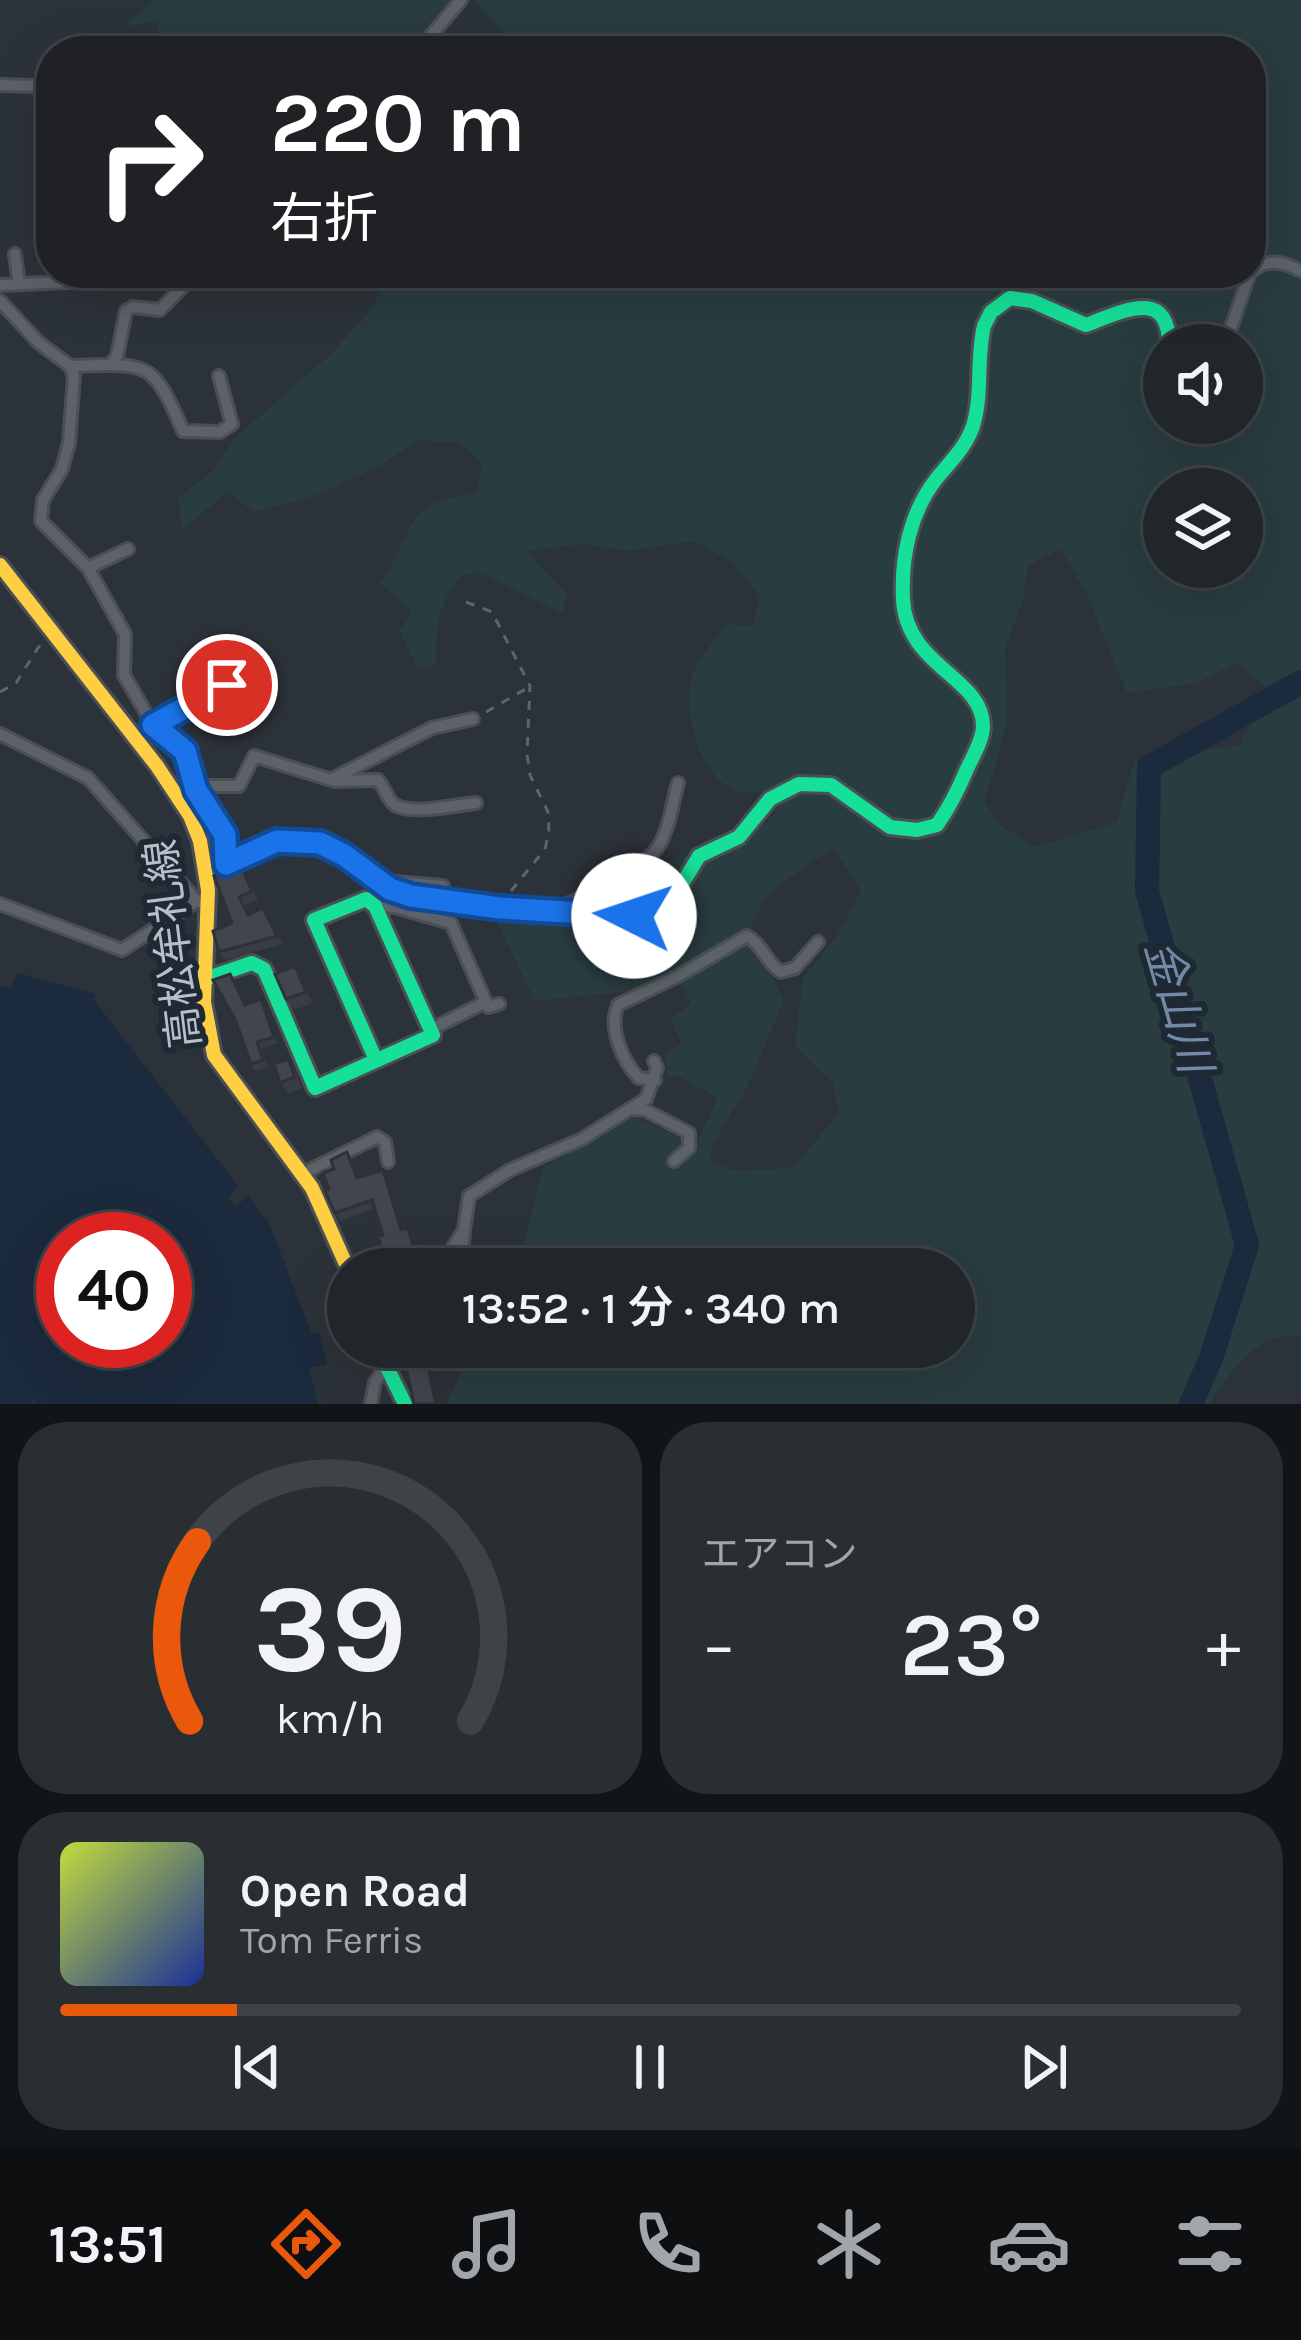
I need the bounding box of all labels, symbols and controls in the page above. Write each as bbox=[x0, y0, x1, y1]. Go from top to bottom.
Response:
text: 220 m bbox=[270, 74, 526, 172]
icon: right bbox=[72, 84, 228, 240]
text: 右折 bbox=[270, 187, 378, 251]
map controls bbox=[1143, 324, 1263, 588]
button: sound bbox=[1143, 324, 1263, 444]
button: layers bbox=[1143, 468, 1263, 588]
pin bbox=[176, 634, 278, 736]
icon: arrive bbox=[194, 652, 260, 718]
street label: 高松牟礼線 bbox=[135, 837, 211, 1051]
position arrow bbox=[571, 853, 697, 979]
water label: 金山川 bbox=[1134, 934, 1223, 1082]
speed limit sign: 40 bbox=[36, 1212, 192, 1368]
text: 13:52 · 1 分 · 340 m bbox=[462, 1282, 840, 1334]
text: エアコン bbox=[702, 1531, 858, 1577]
text: 39 bbox=[253, 1556, 407, 1701]
text: 23° bbox=[900, 1592, 1043, 1698]
text: − bbox=[702, 1606, 736, 1684]
text: + bbox=[1206, 1606, 1241, 1684]
text: km/h bbox=[275, 1694, 384, 1744]
text: Open Road bbox=[240, 1865, 470, 1917]
text: Tom Ferris bbox=[240, 1917, 423, 1963]
icon: previous bbox=[224, 2034, 290, 2100]
icon: pause bbox=[617, 2034, 683, 2100]
icon: next bbox=[1011, 2034, 1077, 2100]
icon: directions bbox=[264, 2202, 348, 2286]
icon: music bbox=[445, 2202, 529, 2286]
icon: phone bbox=[626, 2202, 710, 2286]
icon: climate bbox=[807, 2202, 891, 2286]
icon: car bbox=[987, 2202, 1071, 2286]
icon: filters bbox=[1168, 2202, 1252, 2286]
text: 13:51 bbox=[48, 2212, 167, 2276]

